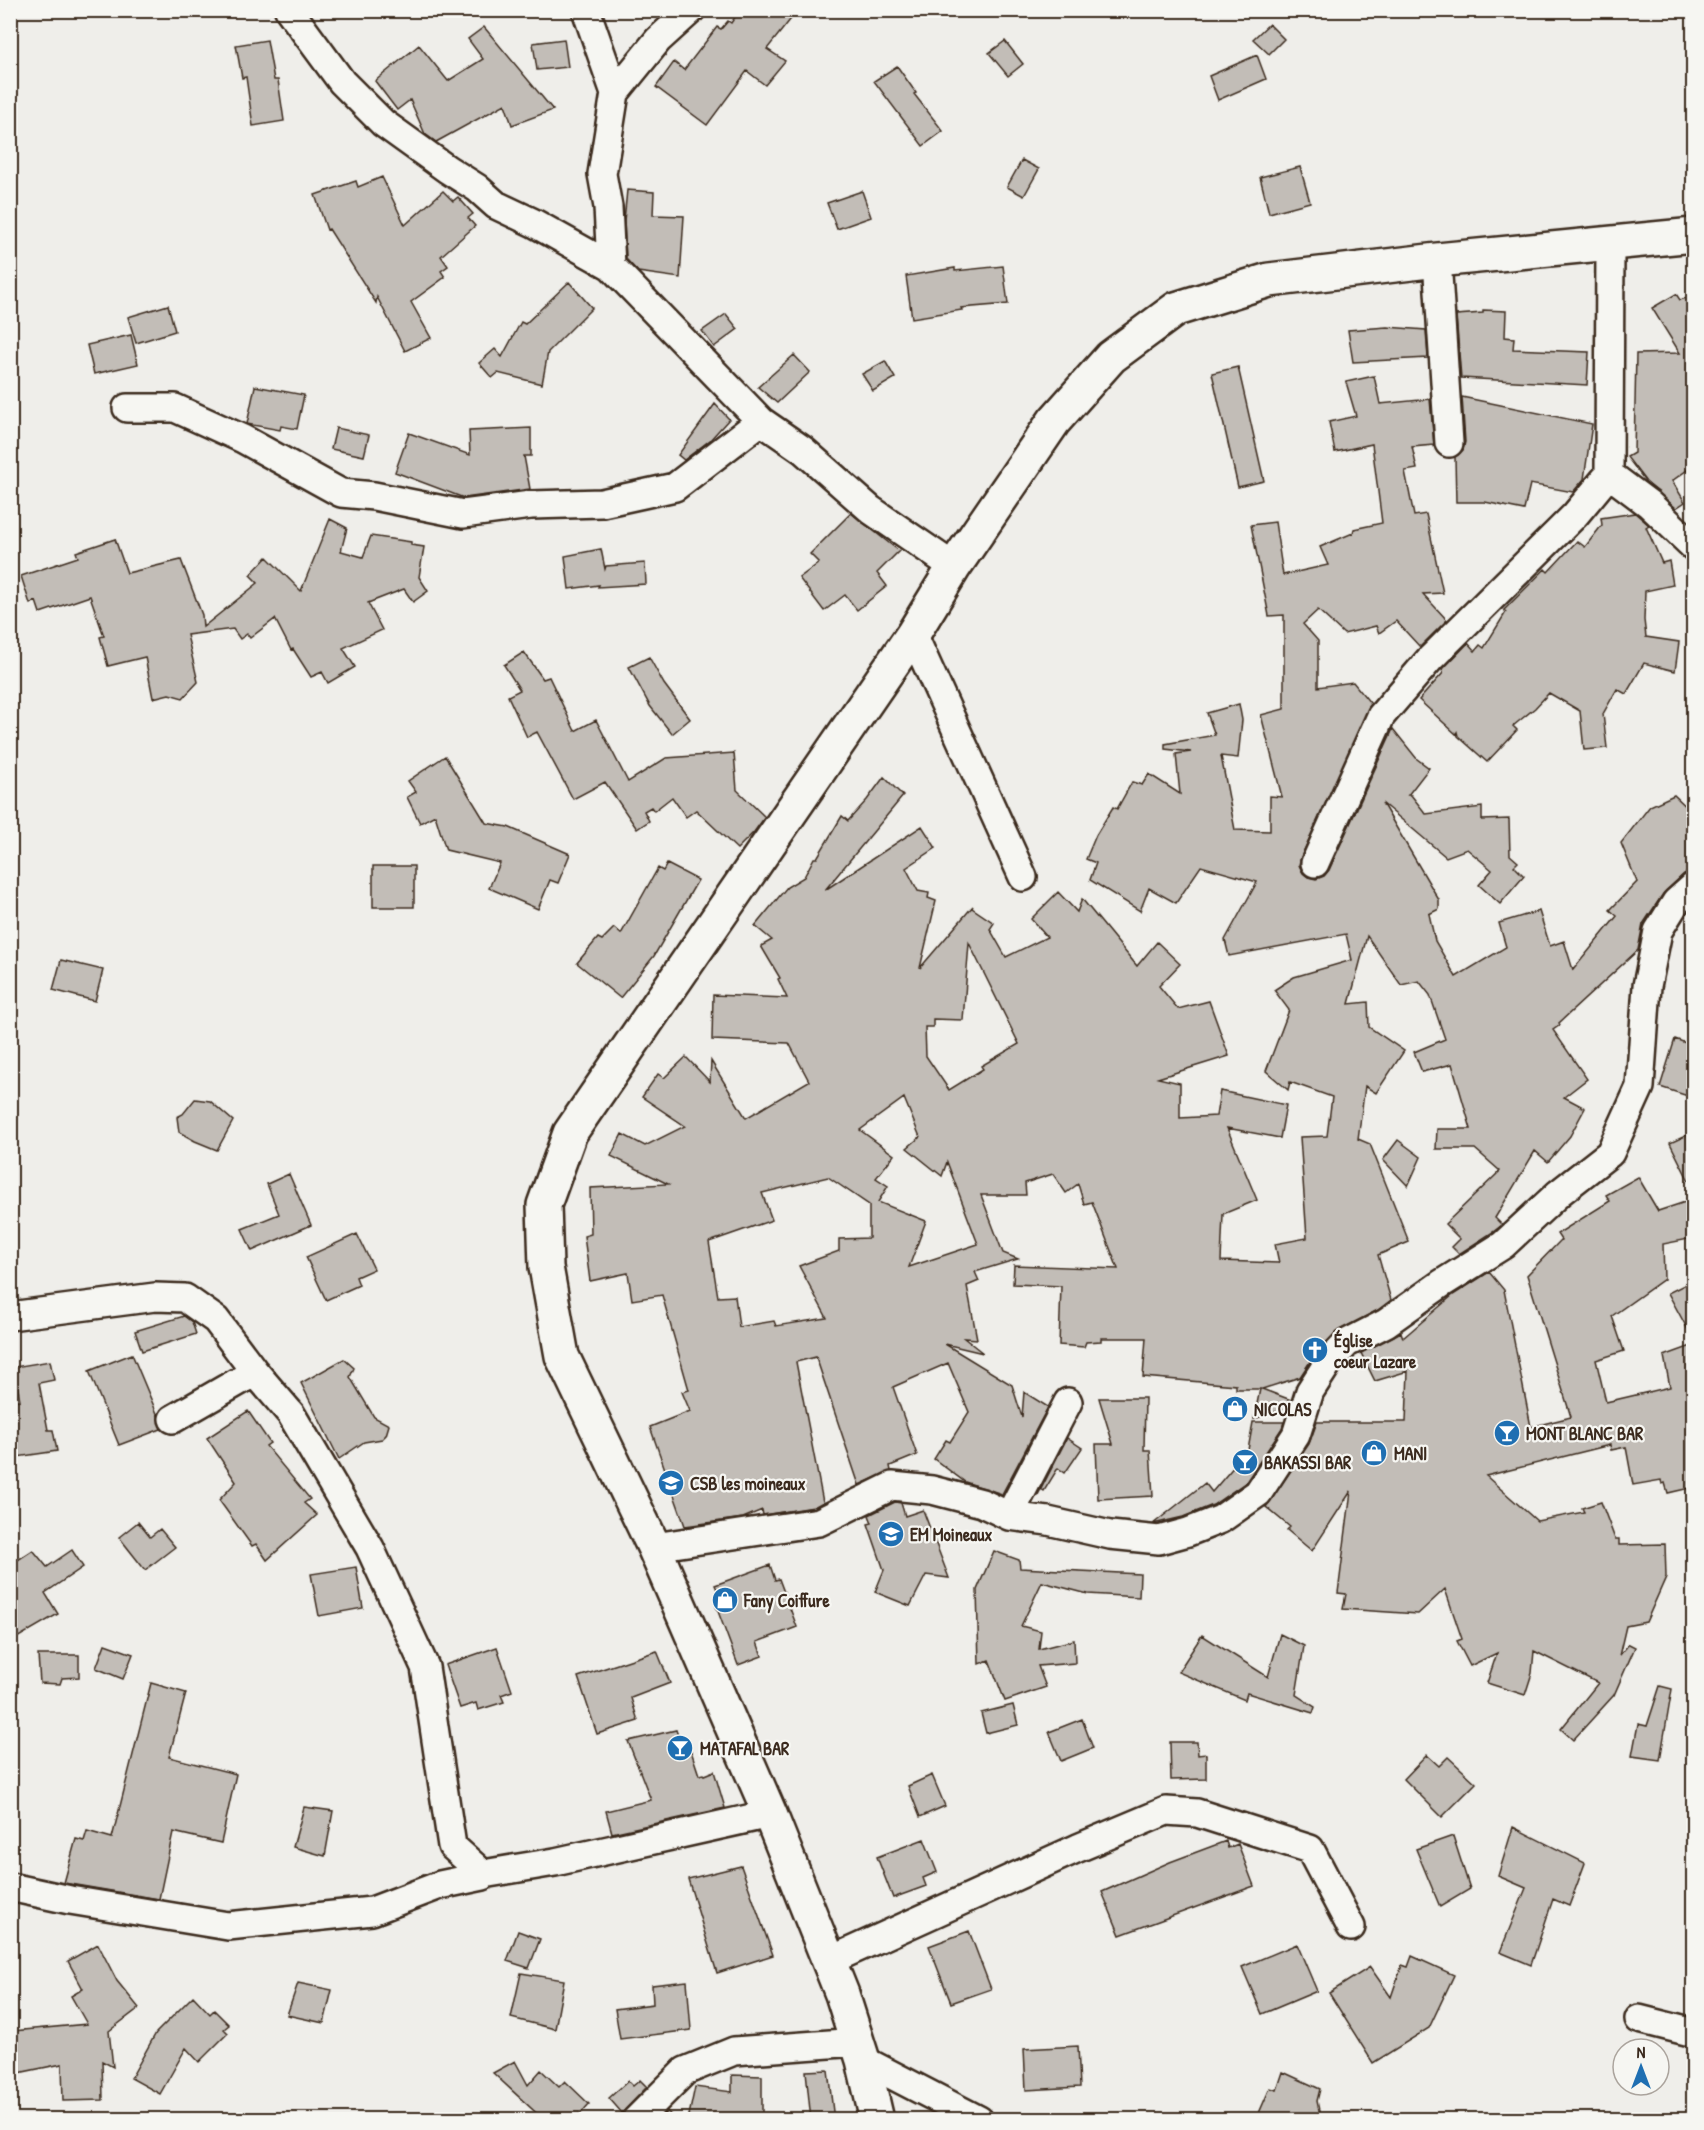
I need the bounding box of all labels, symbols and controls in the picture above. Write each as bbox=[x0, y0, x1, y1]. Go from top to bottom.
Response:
place label: Église coeur Lazare bbox=[1334, 1328, 1417, 1374]
church icon: Église coeur Lazare bbox=[1300, 1335, 1330, 1365]
shop icon: NICOLAS bbox=[1220, 1394, 1250, 1424]
place label: NICOLAS bbox=[1254, 1397, 1312, 1422]
bar icon: MONT BLANC BAR bbox=[1492, 1418, 1522, 1448]
place label: MONT BLANC BAR bbox=[1526, 1421, 1644, 1446]
shop icon: MANI bbox=[1359, 1438, 1389, 1468]
place label: MANI bbox=[1394, 1441, 1427, 1466]
bar icon: BAKASSI BAR bbox=[1230, 1447, 1260, 1477]
place label: BAKASSI BAR bbox=[1264, 1450, 1352, 1475]
school or university icon: CSB les moineaux bbox=[656, 1468, 686, 1498]
place label: CSB les moineaux bbox=[690, 1471, 806, 1496]
school or university icon: EM Moineaux bbox=[876, 1519, 906, 1549]
place label: EM Moineaux bbox=[910, 1522, 992, 1547]
shop icon: Fany Coiffure bbox=[710, 1585, 740, 1615]
place label: Fany Coiffure bbox=[743, 1588, 830, 1614]
bar icon: MATAFAL BAR bbox=[665, 1733, 695, 1763]
place label: MATAFAL BAR bbox=[700, 1736, 790, 1761]
north arrow bbox=[1611, 2037, 1671, 2097]
text: N bbox=[1637, 2041, 1646, 2063]

